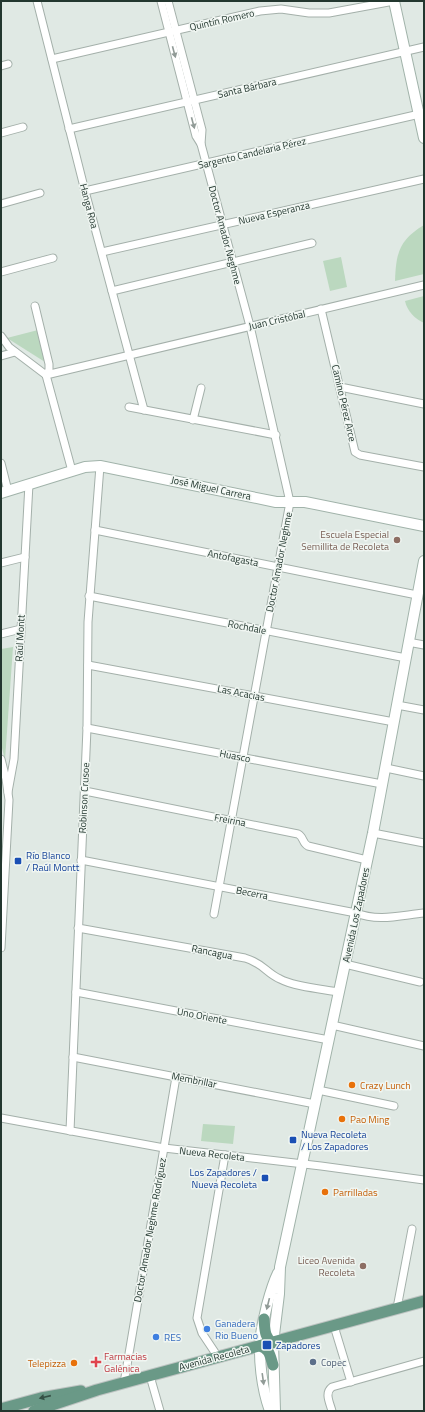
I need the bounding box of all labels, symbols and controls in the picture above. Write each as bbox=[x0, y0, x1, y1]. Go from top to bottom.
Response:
street label: Quintín Romero bbox=[188, 5, 256, 35]
one-way arrow bbox=[172, 46, 178, 59]
street label: Santa Bárbara bbox=[216, 74, 278, 102]
one-way arrow bbox=[190, 118, 196, 130]
street label: Sargento Candelaria Pérez bbox=[196, 133, 308, 173]
street label: Hanga Roa bbox=[76, 182, 102, 230]
street label: Doctor Amador Neghme bbox=[205, 184, 245, 286]
street label: Nueva Esperanza bbox=[237, 197, 311, 229]
street label: Juan Cristóbal bbox=[247, 306, 307, 334]
street label: Camino Pérez Arce bbox=[328, 363, 360, 443]
street label: José Miguel Carrera bbox=[170, 472, 252, 504]
street label: Doctor Amador Neghme bbox=[262, 511, 296, 613]
place label: Escuela Especial Semillita de Recoleta bbox=[301, 527, 389, 554]
marker: Escuela Especial Semillita de Recoleta bbox=[392, 535, 402, 545]
street label: Antofagasta bbox=[206, 546, 260, 570]
street label: Raúl Montt bbox=[11, 614, 29, 662]
street label: Rochdale bbox=[227, 616, 267, 638]
street label: Las Acacias bbox=[216, 681, 266, 705]
street label: Huasco bbox=[218, 746, 252, 766]
street label: Robinson Crusoe bbox=[75, 762, 93, 834]
street label: Freirina bbox=[213, 810, 247, 830]
place label: Río Blanco / Raúl Montt bbox=[26, 848, 80, 875]
marker: Río Blanco / Raúl Montt bbox=[13, 856, 23, 866]
street label: Avenida Los Zapadores bbox=[339, 866, 373, 964]
street label: Becerra bbox=[235, 883, 269, 903]
street label: Rancagua bbox=[190, 941, 234, 963]
street label: Uno Oriente bbox=[176, 1004, 228, 1028]
street label: Membrillar bbox=[170, 1068, 218, 1092]
place label: Crazy Lunch bbox=[360, 1078, 411, 1093]
marker: Crazy Lunch bbox=[347, 1080, 357, 1090]
place label: Pao Ming bbox=[350, 1112, 389, 1127]
marker: Pao Ming bbox=[337, 1114, 347, 1124]
place label: Nueva Recoleta / Los Zapadores bbox=[301, 1127, 369, 1154]
marker: Nueva Recoleta / Los Zapadores bbox=[288, 1135, 298, 1145]
street label: Nueva Recoleta bbox=[179, 1143, 245, 1165]
street label: Doctor Amador Neghme Rodríguez bbox=[130, 1156, 170, 1303]
place label: Los Zapadores / Nueva Recoleta bbox=[190, 1165, 257, 1192]
marker: Los Zapadores / Nueva Recoleta bbox=[260, 1173, 270, 1183]
place label: Parrilladas bbox=[333, 1185, 378, 1200]
marker: Parrilladas bbox=[320, 1187, 330, 1197]
place label: Liceo Avenida Recoleta bbox=[298, 1253, 355, 1280]
marker: Liceo Avenida Recoleta bbox=[358, 1261, 368, 1271]
one-way arrow bbox=[264, 1298, 270, 1310]
place label: Ganadera Rio Bueno bbox=[215, 1316, 258, 1343]
marker: Ganadera Rio Bueno bbox=[202, 1324, 212, 1334]
place label: RES bbox=[164, 1330, 181, 1345]
marker: RES bbox=[151, 1332, 161, 1342]
place label: Zapadores bbox=[276, 1338, 321, 1353]
marker: Zapadores bbox=[261, 1339, 273, 1351]
street label: Avenida Recoleta bbox=[177, 1341, 251, 1375]
place label: Farmacias Galénica bbox=[104, 1349, 147, 1376]
place label: Copec bbox=[321, 1355, 346, 1370]
place label: Telepizza bbox=[28, 1356, 66, 1371]
marker: Farmacias Galénica bbox=[91, 1357, 101, 1367]
marker: Copec bbox=[308, 1357, 318, 1367]
marker: Telepizza bbox=[69, 1358, 79, 1368]
one-way arrow bbox=[260, 1373, 266, 1385]
one-way arrow bbox=[39, 1394, 51, 1400]

